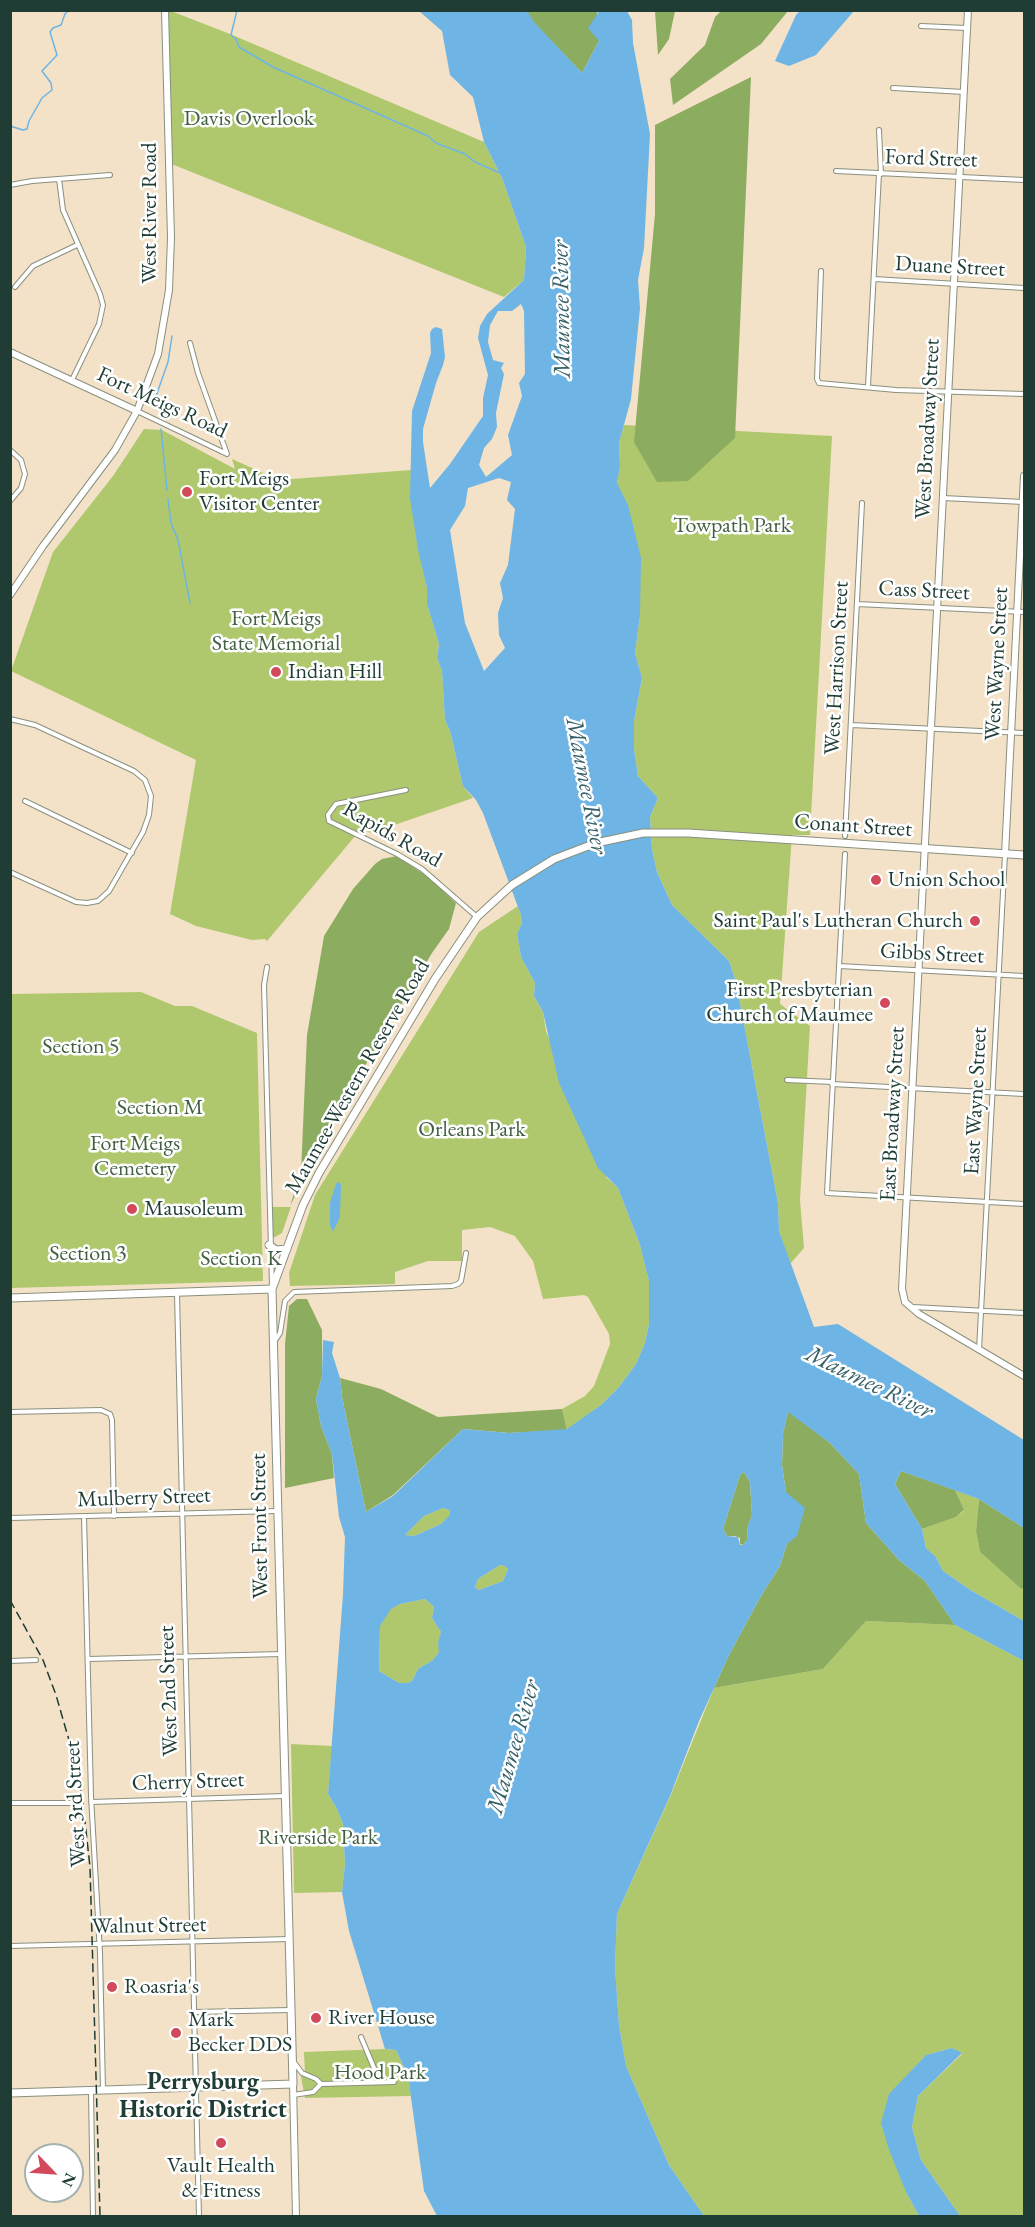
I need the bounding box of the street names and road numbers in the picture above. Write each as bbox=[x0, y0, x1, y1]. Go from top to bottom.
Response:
street label: West River Road bbox=[137, 142, 163, 284]
street label: Ford Street bbox=[884, 144, 978, 174]
street label: Duane Street bbox=[894, 251, 1006, 283]
street label: West Broadway Street bbox=[910, 338, 946, 520]
street label: Fort Meigs Road bbox=[93, 361, 231, 445]
street label: Cass Street bbox=[878, 575, 970, 607]
street label: West Harrison Street bbox=[819, 580, 855, 756]
street label: West Wayne Street bbox=[980, 586, 1014, 742]
street label: Rapids Road bbox=[338, 796, 446, 874]
street label: Conant Street bbox=[793, 809, 913, 843]
street label: Gibbs Street bbox=[879, 938, 985, 970]
street label: Maumee-Western Reserve Road bbox=[280, 955, 436, 1199]
street label: East Broadway Street bbox=[875, 1026, 911, 1202]
street label: East Wayne Street bbox=[959, 1026, 993, 1176]
street label: West Front Street bbox=[246, 1453, 274, 1599]
street label: Mulberry Street bbox=[77, 1482, 211, 1514]
street label: West 2nd Street bbox=[154, 1625, 184, 1757]
street label: West 3rd Street bbox=[60, 1740, 92, 1868]
street label: Cherry Street bbox=[131, 1767, 245, 1797]
street label: Walnut Street bbox=[91, 1912, 207, 1940]

